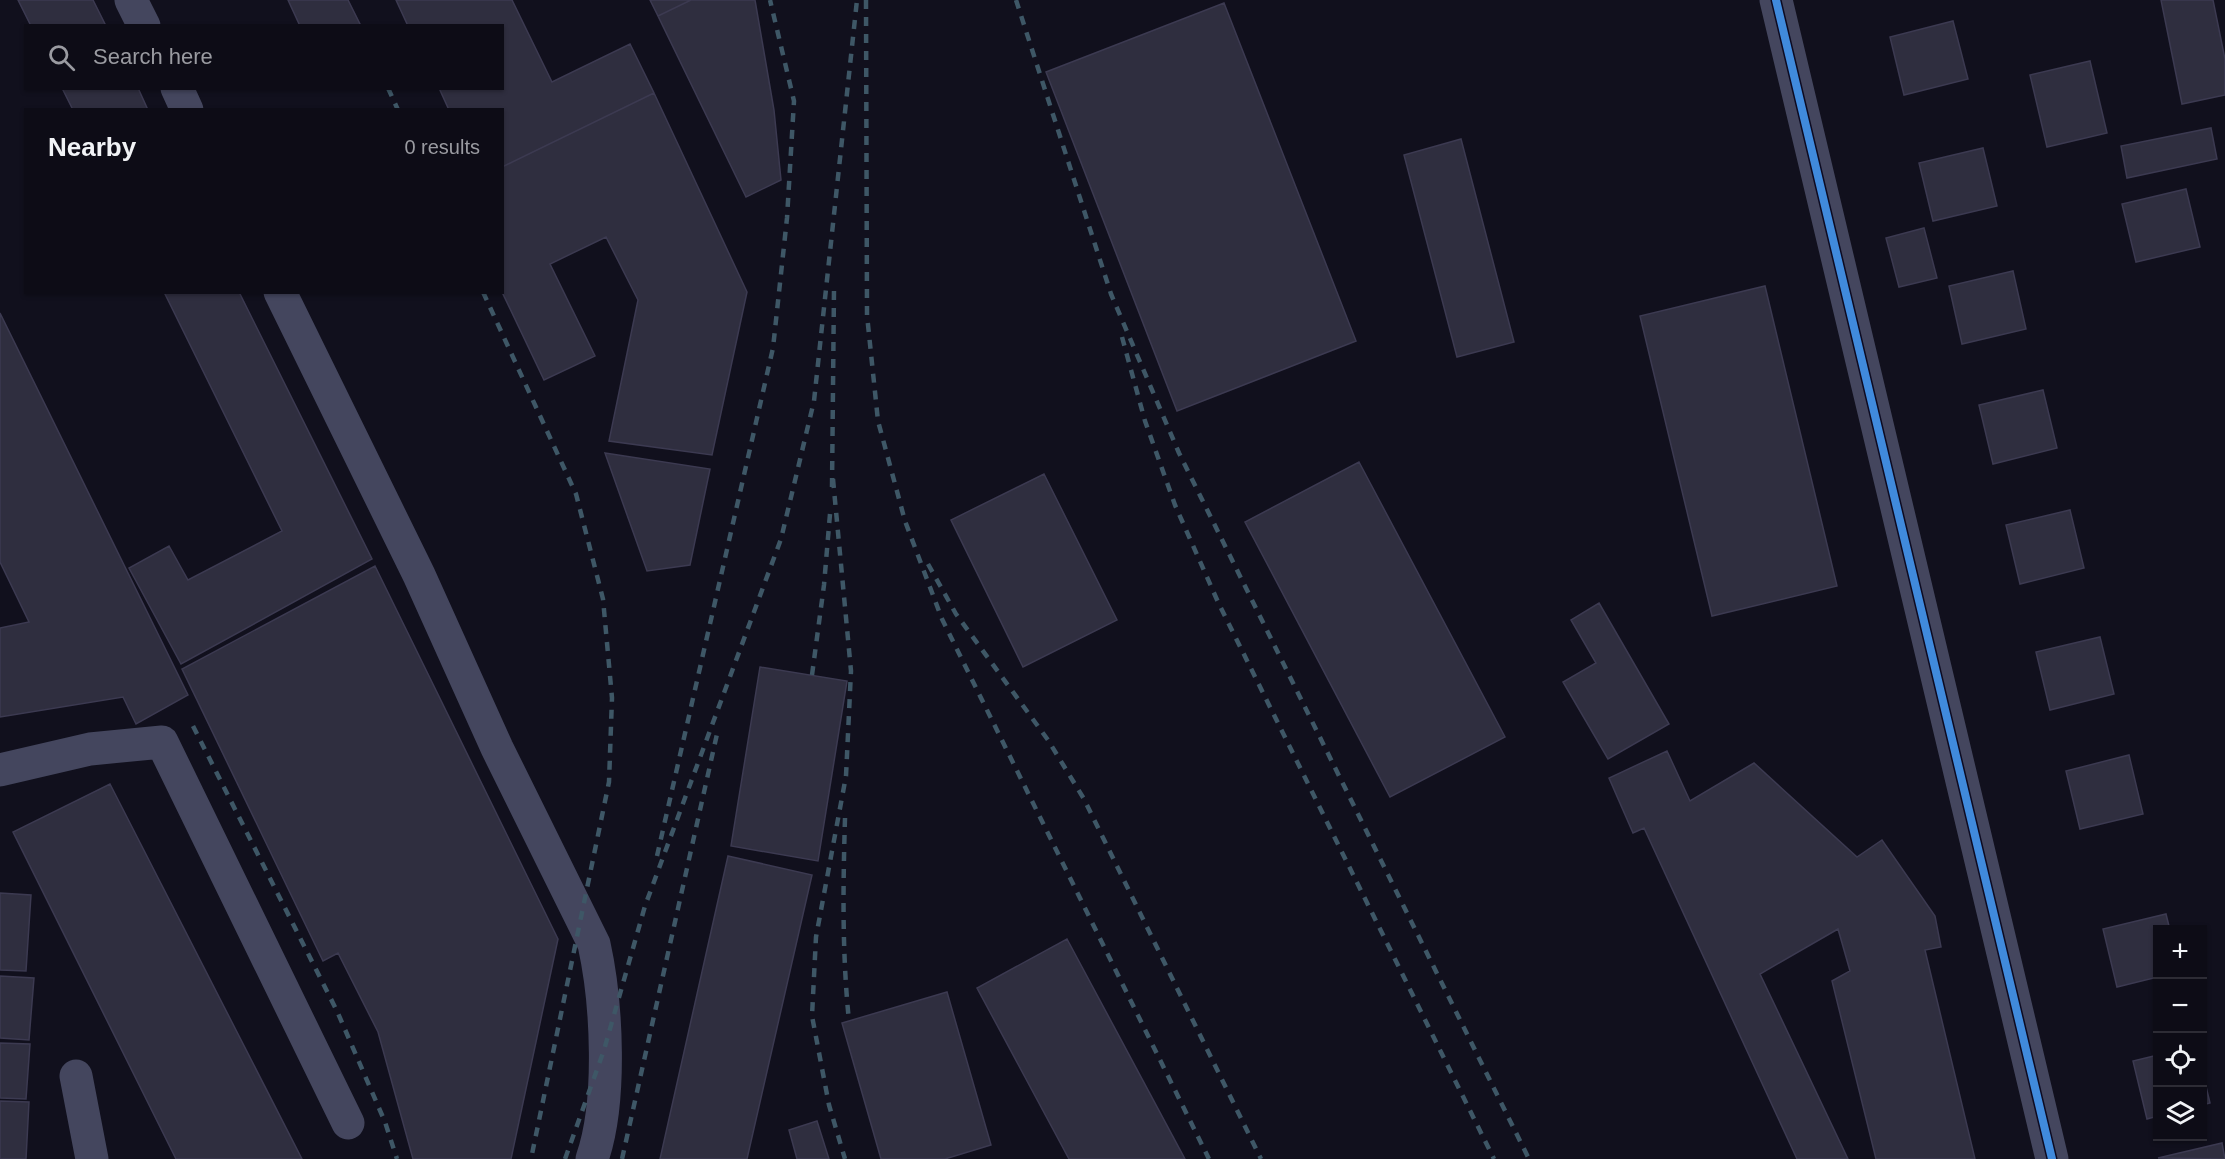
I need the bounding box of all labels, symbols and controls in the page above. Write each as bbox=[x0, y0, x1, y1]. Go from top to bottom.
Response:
search box bbox=[24, 24, 504, 90]
icon: search bbox=[45, 41, 78, 74]
text: Search here bbox=[93, 44, 213, 69]
text: Nearby bbox=[48, 132, 136, 162]
text: 0 results bbox=[404, 136, 480, 158]
map controls bbox=[2153, 925, 2207, 1141]
button: + bbox=[2153, 925, 2207, 979]
button: − bbox=[2153, 979, 2207, 1033]
button: locate bbox=[2153, 1033, 2207, 1087]
button: layers bbox=[2153, 1087, 2207, 1141]

